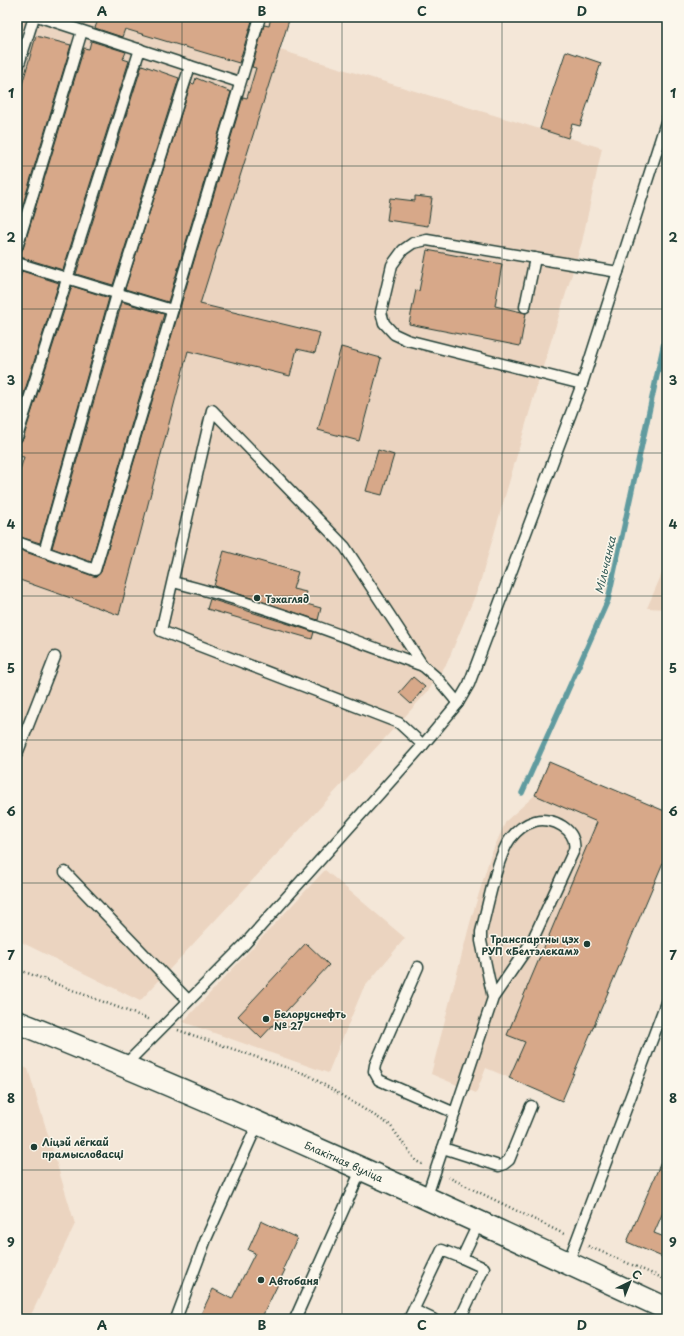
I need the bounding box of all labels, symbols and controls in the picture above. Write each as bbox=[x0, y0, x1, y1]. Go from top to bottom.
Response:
text: A bbox=[97, 1, 107, 20]
text: B bbox=[258, 1, 267, 20]
text: C bbox=[417, 1, 427, 20]
text: D bbox=[577, 1, 587, 20]
text: 1 bbox=[8, 83, 14, 102]
text: 1 bbox=[670, 83, 676, 102]
text: 2 bbox=[6, 227, 16, 246]
text: 2 bbox=[668, 227, 678, 246]
text: 3 bbox=[7, 370, 16, 389]
text: 3 bbox=[669, 370, 678, 389]
text: 4 bbox=[7, 514, 16, 533]
text: 4 bbox=[669, 514, 678, 533]
water label: Мільчанка bbox=[590, 533, 620, 595]
place label: Тэхагляд bbox=[265, 591, 309, 606]
marker: Тэхагляд bbox=[252, 593, 262, 603]
text: 5 bbox=[7, 658, 15, 677]
text: 5 bbox=[669, 658, 677, 677]
text: 6 bbox=[6, 801, 16, 820]
text: 6 bbox=[668, 801, 678, 820]
place label: Транспартны цэх РУП «Белтэлекам» bbox=[481, 931, 580, 958]
marker: Транспартны цэх РУП «Белтэлекам» bbox=[582, 939, 592, 949]
text: 7 bbox=[7, 945, 15, 964]
text: 7 bbox=[669, 945, 677, 964]
place label: Белоруснефть № 27 bbox=[274, 1006, 346, 1033]
marker: Белоруснефть № 27 bbox=[261, 1014, 271, 1024]
text: 8 bbox=[7, 1088, 15, 1107]
text: 8 bbox=[669, 1088, 677, 1107]
place label: Ліцэй лёгкай прамысловасці bbox=[42, 1134, 124, 1161]
street label: Блакітная вуліца bbox=[302, 1137, 387, 1186]
marker: Ліцэй лёгкай прамысловасці bbox=[29, 1142, 39, 1152]
text: 9 bbox=[7, 1232, 15, 1251]
text: 9 bbox=[669, 1232, 677, 1251]
north arrow bbox=[610, 1262, 650, 1302]
text: С bbox=[628, 1265, 646, 1283]
place label: Автобаня bbox=[269, 1273, 319, 1288]
marker: Автобаня bbox=[256, 1275, 266, 1285]
text: A bbox=[97, 1315, 107, 1334]
text: B bbox=[258, 1315, 267, 1334]
text: C bbox=[417, 1315, 427, 1334]
text: D bbox=[577, 1315, 587, 1334]

